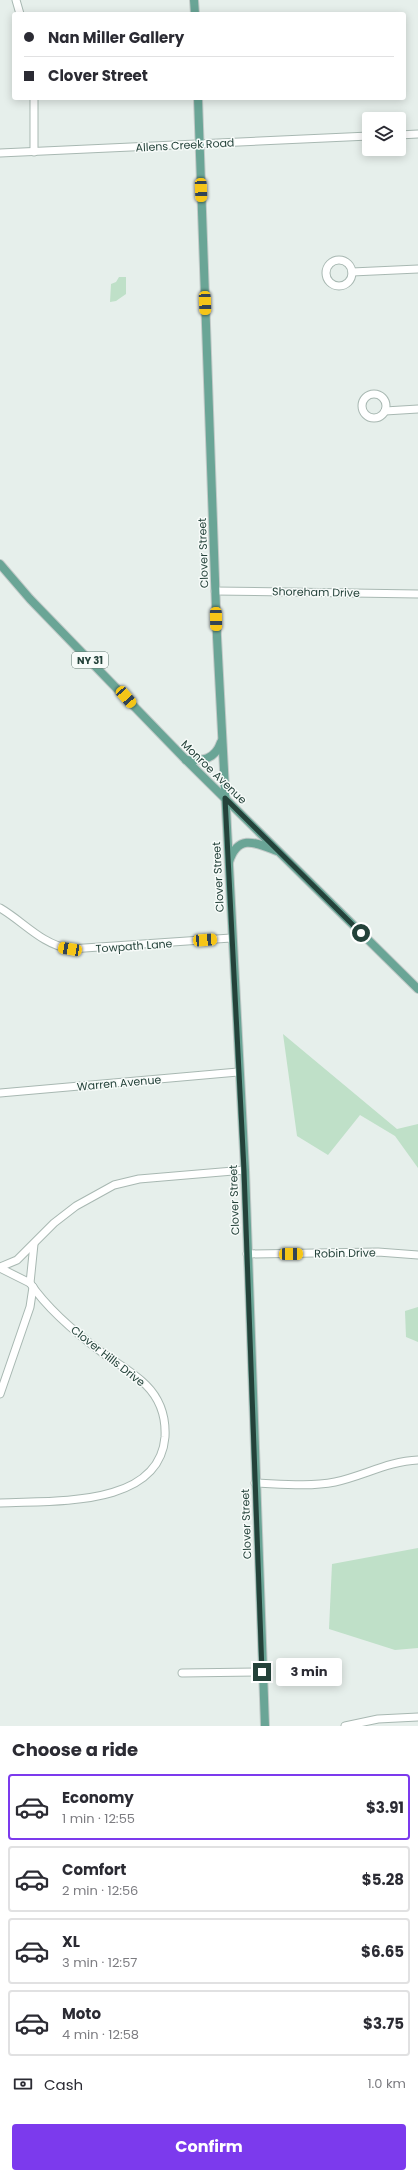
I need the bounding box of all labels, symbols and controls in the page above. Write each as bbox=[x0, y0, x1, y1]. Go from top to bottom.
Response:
text: Nan Miller Gallery bbox=[48, 27, 184, 48]
text: Clover Street bbox=[48, 65, 148, 86]
map controls bbox=[362, 112, 406, 156]
button: layers bbox=[362, 112, 406, 156]
street label: Allens Creek Road bbox=[135, 134, 235, 156]
car bbox=[195, 178, 207, 202]
car bbox=[199, 291, 211, 315]
street label: Clover Street bbox=[194, 518, 212, 588]
street label: Shoreham Drive bbox=[272, 583, 360, 601]
car bbox=[210, 607, 222, 631]
road number: NY 31 bbox=[72, 652, 108, 668]
car bbox=[114, 684, 138, 710]
street label: Monroe Avenue bbox=[178, 736, 251, 808]
street label: Clover Street bbox=[208, 841, 228, 913]
route start bbox=[352, 924, 370, 942]
car bbox=[193, 933, 217, 947]
street label: Towpath Lane bbox=[95, 935, 173, 957]
car bbox=[57, 941, 83, 957]
street label: Warren Avenue bbox=[76, 1071, 162, 1095]
street label: Clover Street bbox=[225, 1165, 243, 1235]
street label: Robin Drive bbox=[314, 1244, 376, 1262]
car bbox=[279, 1248, 303, 1260]
street label: Clover Hills Drive bbox=[68, 1322, 149, 1390]
street label: Clover Street bbox=[237, 1489, 255, 1559]
callout: 3 min bbox=[276, 1658, 342, 1686]
text: 3 min bbox=[291, 1662, 328, 1681]
route end bbox=[253, 1663, 271, 1681]
text: Choose a ride bbox=[12, 1737, 138, 1762]
text: Economy bbox=[62, 1787, 134, 1808]
icon: car bbox=[14, 1789, 50, 1825]
text: $3.91 bbox=[366, 1797, 404, 1818]
text: 1 min · 12:55 bbox=[62, 1809, 135, 1828]
text: Comfort bbox=[62, 1859, 126, 1880]
icon: car bbox=[14, 1861, 50, 1897]
text: $5.28 bbox=[362, 1869, 404, 1890]
text: 2 min · 12:56 bbox=[62, 1881, 138, 1900]
text: XL bbox=[62, 1931, 80, 1952]
icon: car bbox=[14, 1933, 50, 1969]
text: $6.65 bbox=[361, 1941, 404, 1962]
text: 3 min · 12:57 bbox=[62, 1953, 137, 1972]
text: Moto bbox=[62, 2003, 101, 2024]
icon: car bbox=[14, 2005, 50, 2041]
text: $3.75 bbox=[363, 2013, 404, 2034]
text: 4 min · 12:58 bbox=[62, 2025, 139, 2044]
icon: cash bbox=[12, 2073, 34, 2095]
text: Cash bbox=[44, 2074, 83, 2095]
text: 1.0 km bbox=[367, 2074, 406, 2093]
button: Confirm bbox=[12, 2124, 406, 2170]

